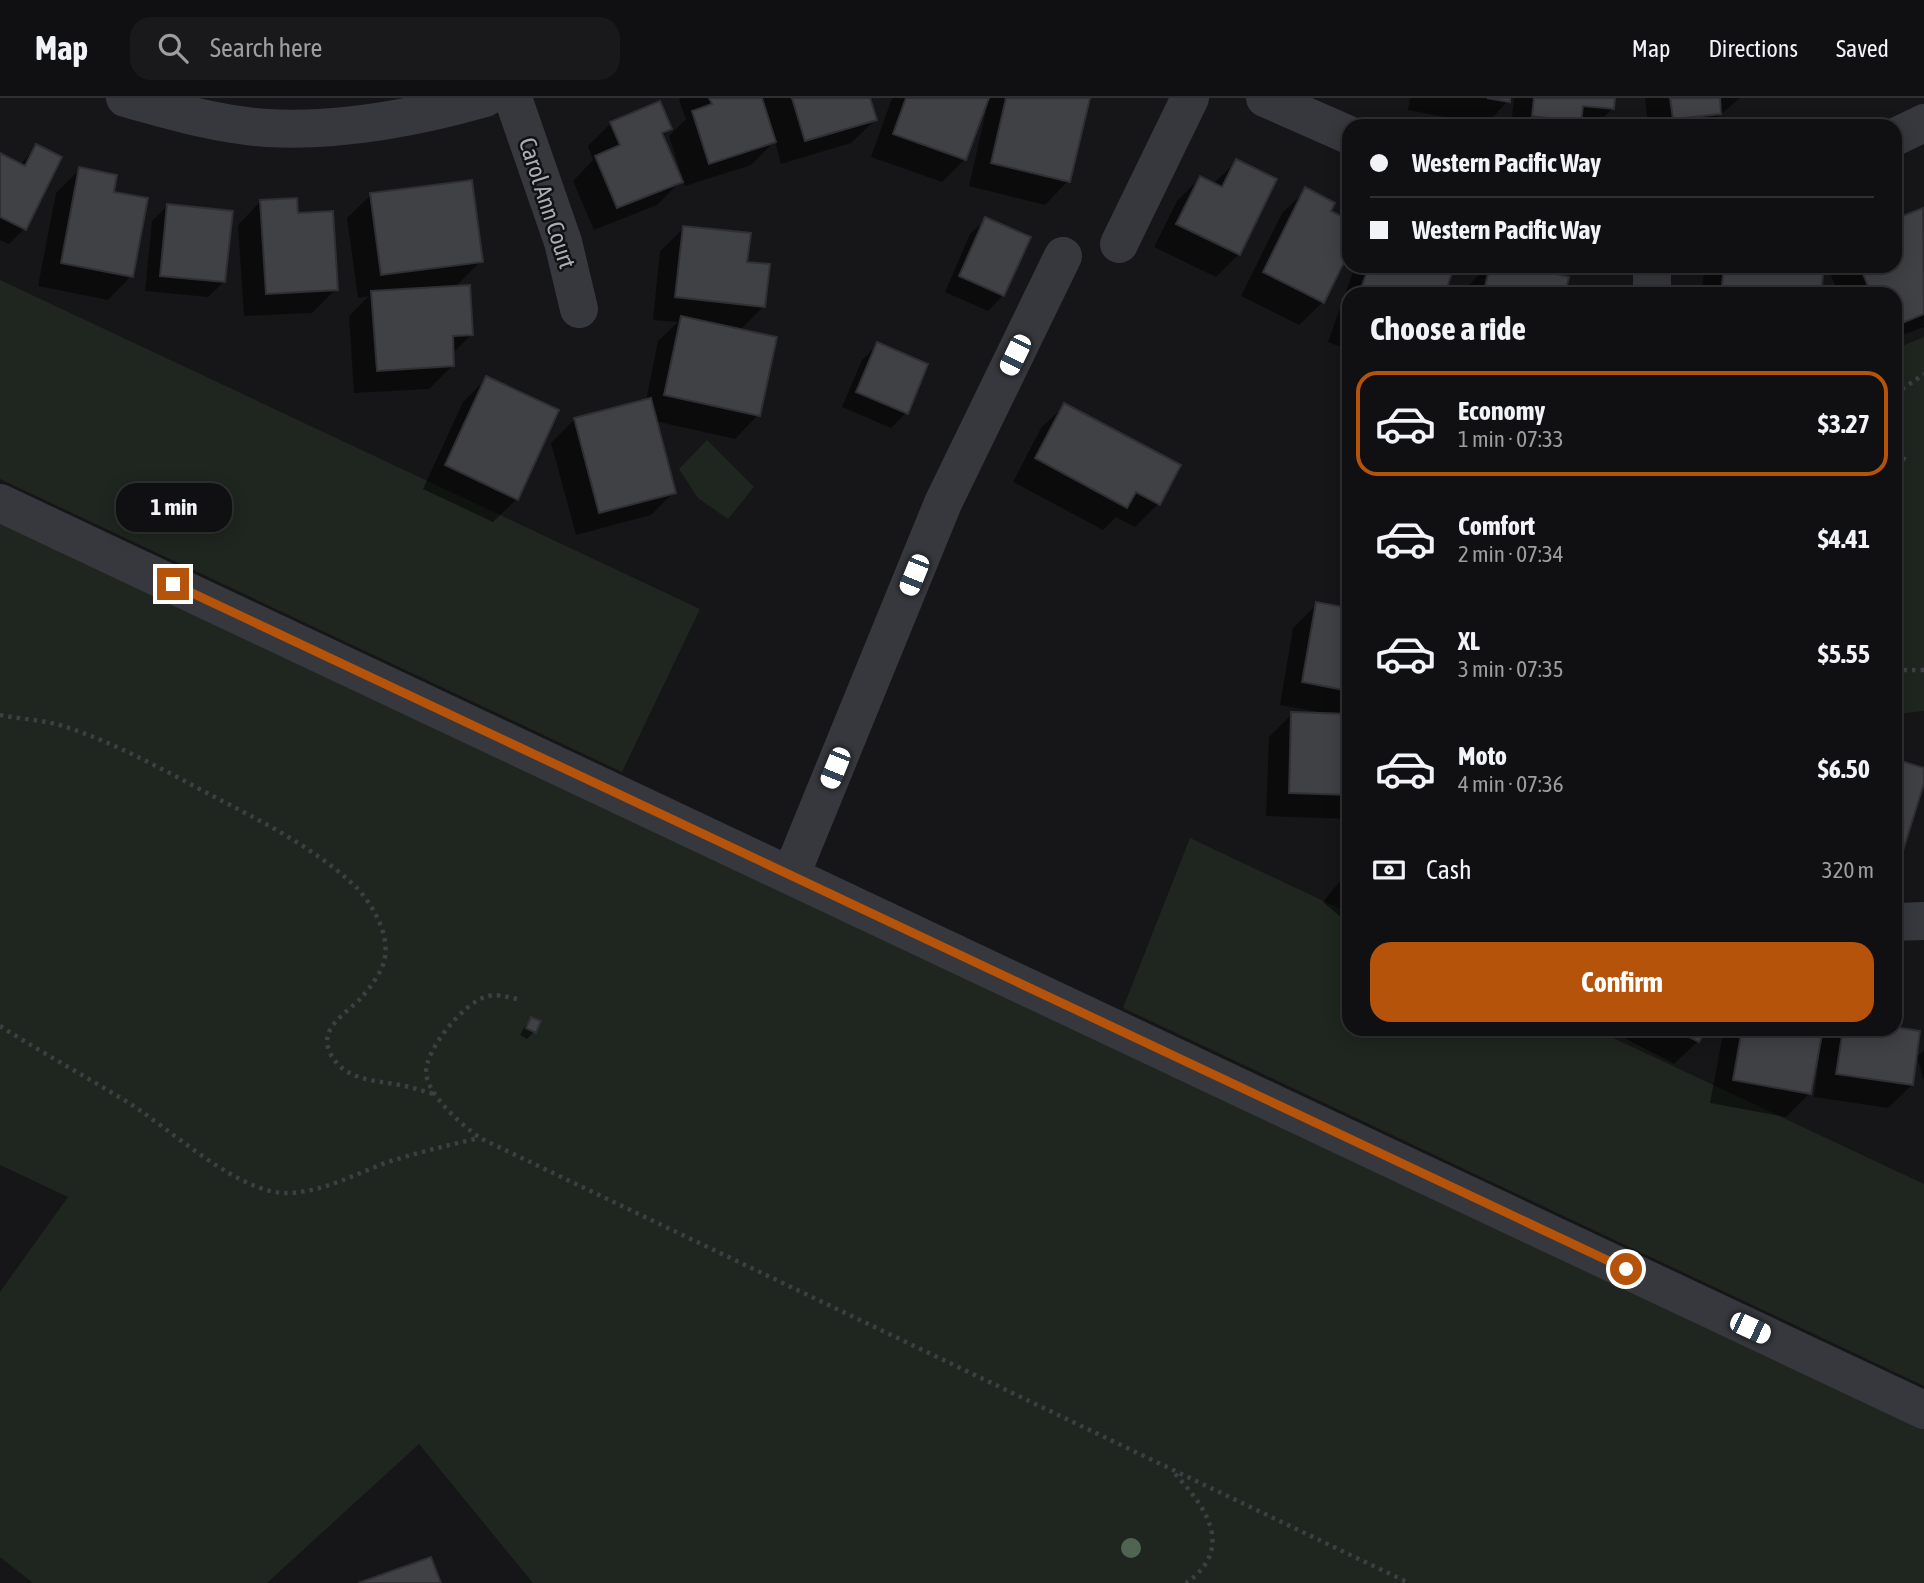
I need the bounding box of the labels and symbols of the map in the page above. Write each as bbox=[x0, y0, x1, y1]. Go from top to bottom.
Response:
street label: Carol Ann Court bbox=[514, 134, 581, 272]
car bbox=[997, 332, 1034, 378]
callout: 1 min bbox=[115, 482, 231, 532]
car bbox=[897, 552, 932, 598]
route end bbox=[157, 568, 189, 600]
car bbox=[818, 745, 853, 791]
route start bbox=[1610, 1253, 1642, 1285]
car bbox=[1727, 1310, 1774, 1346]

